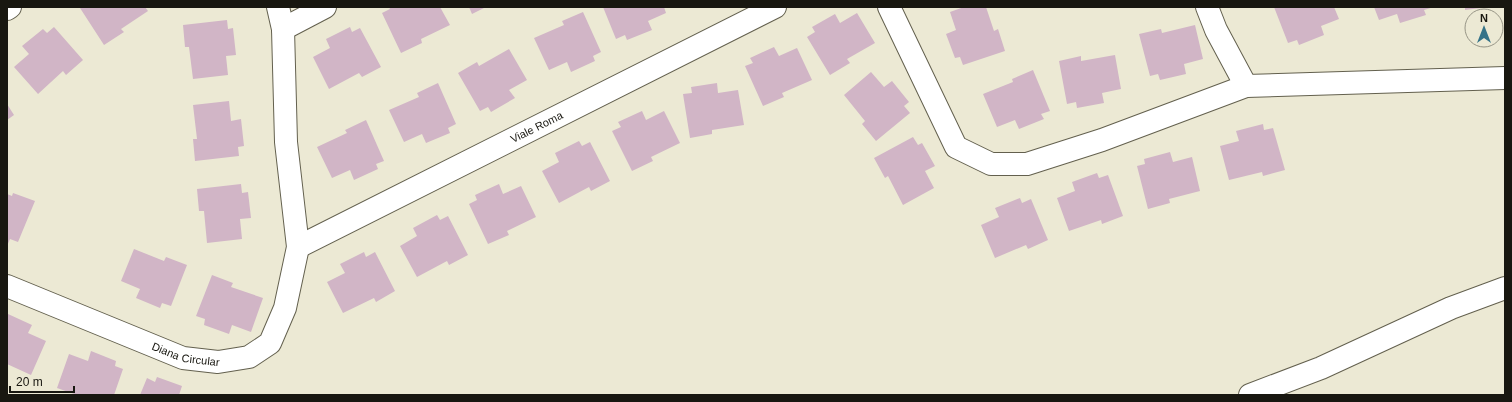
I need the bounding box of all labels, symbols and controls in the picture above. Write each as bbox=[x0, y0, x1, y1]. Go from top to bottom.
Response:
north arrow bbox=[1464, 8, 1504, 48]
text: N bbox=[1480, 12, 1488, 24]
street label: Viale Roma bbox=[508, 108, 565, 145]
street label: Diana Circular bbox=[150, 340, 221, 368]
scale bar bbox=[10, 368, 74, 394]
text: 20 m bbox=[16, 375, 43, 389]

